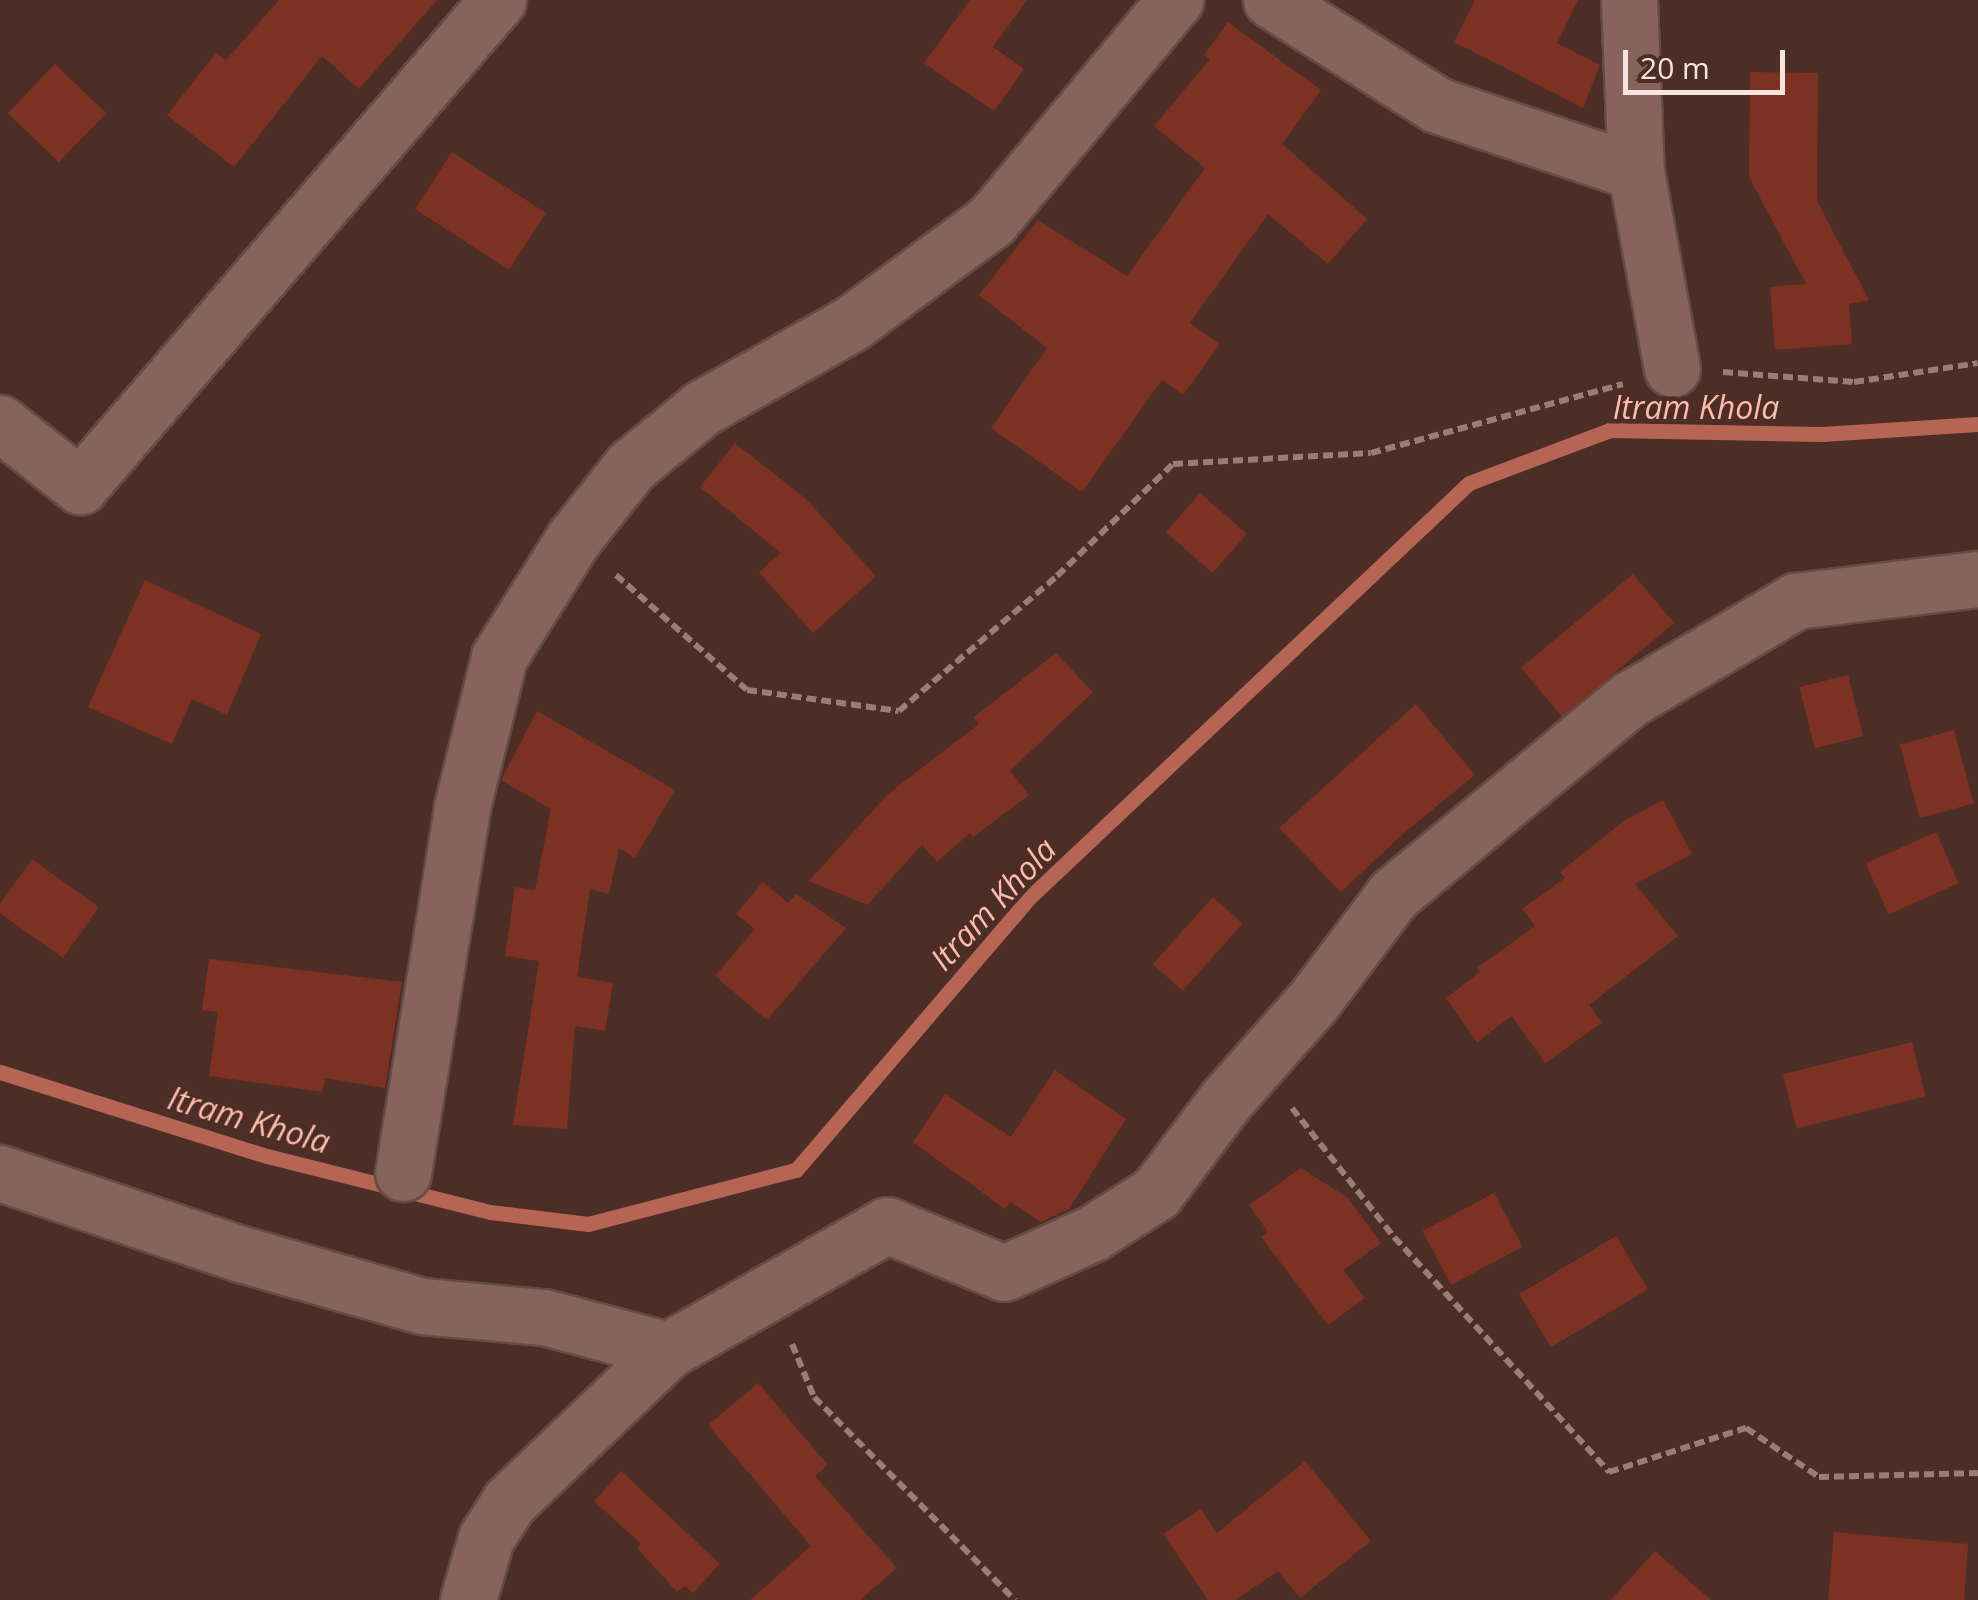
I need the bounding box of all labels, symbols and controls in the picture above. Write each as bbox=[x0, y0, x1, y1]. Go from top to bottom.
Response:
scale bar bbox=[1628, 30, 1790, 92]
text: 20 m bbox=[1640, 47, 1710, 88]
water label: Itram Khola bbox=[1613, 388, 1779, 426]
water label: Itram Khola bbox=[922, 830, 1064, 978]
water label: Itram Khola bbox=[164, 1079, 334, 1161]

